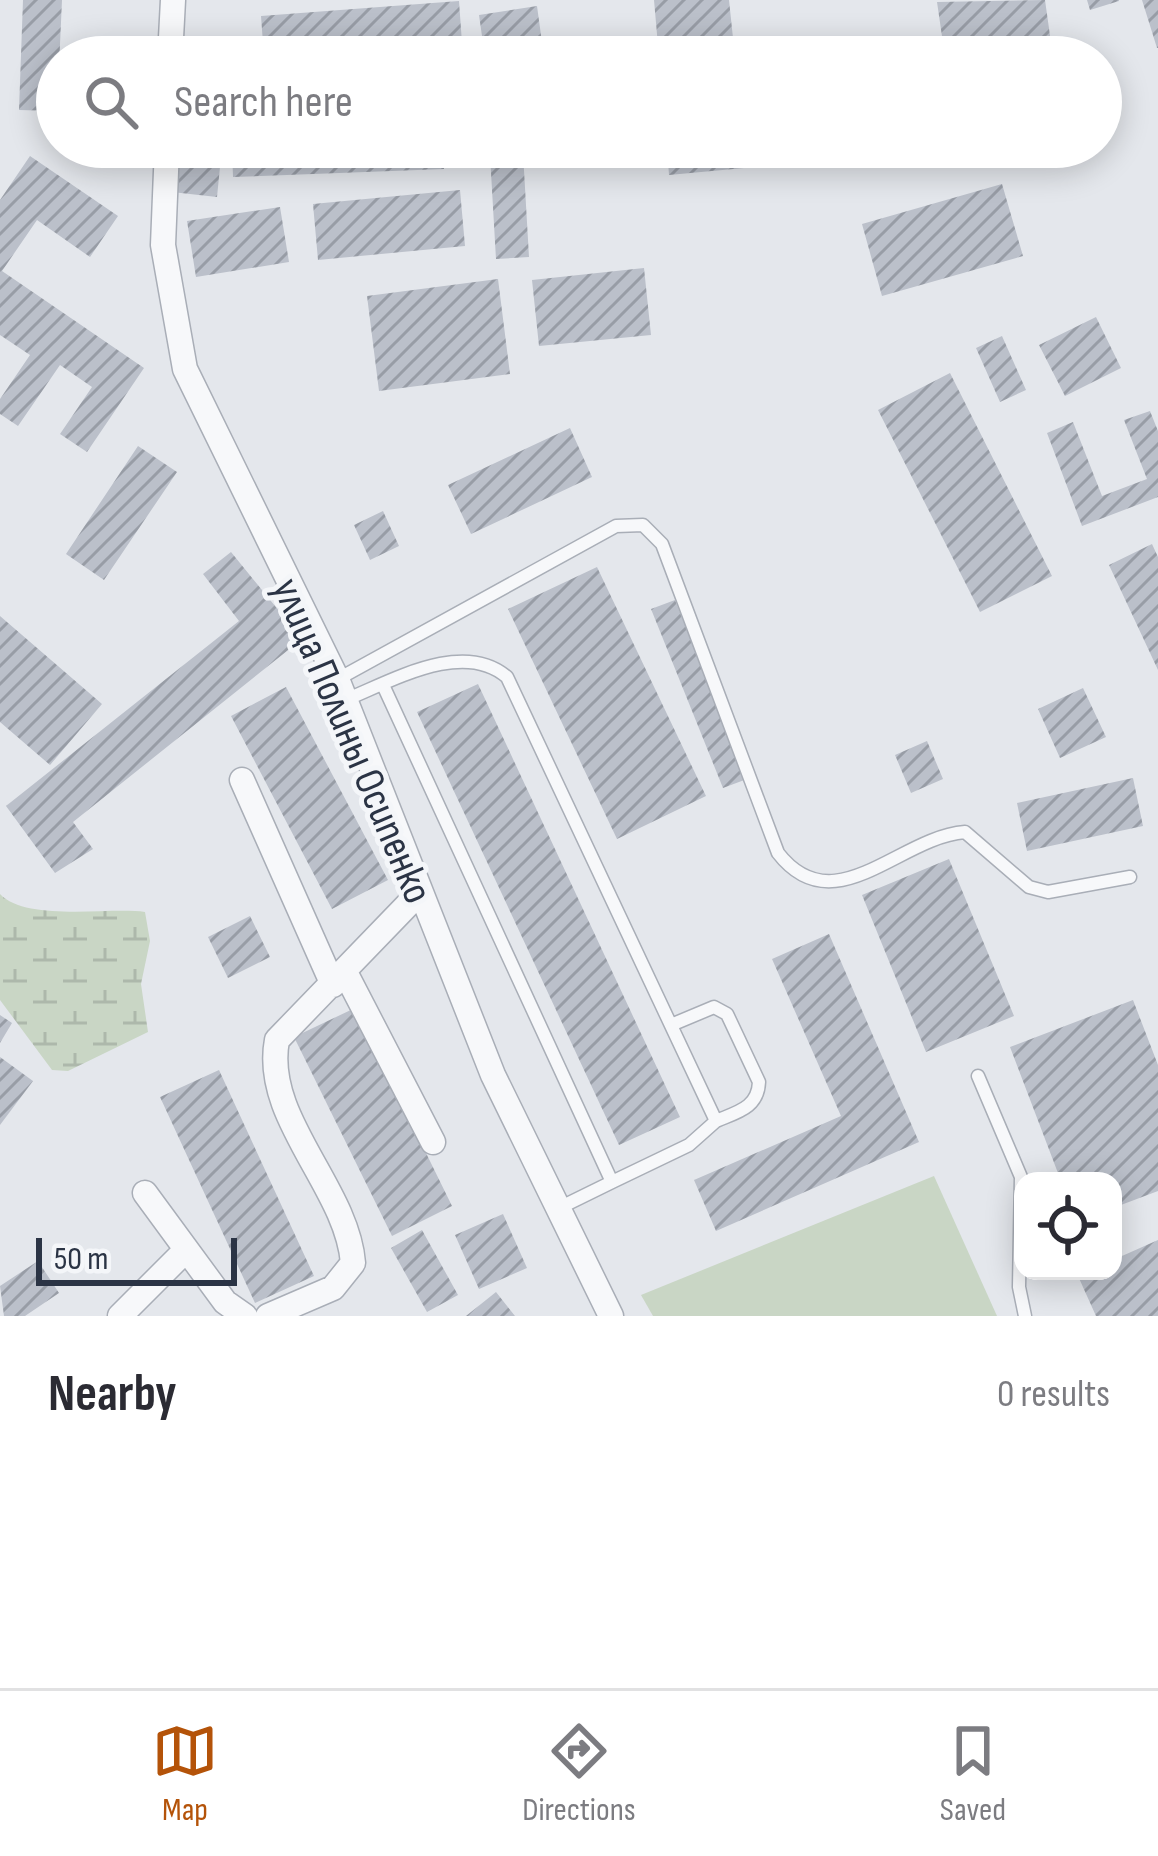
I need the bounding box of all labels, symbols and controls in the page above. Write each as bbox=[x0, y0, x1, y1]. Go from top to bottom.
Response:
search box bbox=[36, 36, 1122, 168]
icon: search bbox=[78, 69, 144, 135]
text: Search here bbox=[174, 75, 353, 130]
street label: улица Полины Осипенко bbox=[260, 571, 443, 911]
map controls bbox=[1014, 1172, 1122, 1280]
button: locate bbox=[1014, 1172, 1122, 1280]
scale bar bbox=[36, 1232, 237, 1285]
text: 50 m bbox=[54, 1239, 108, 1279]
text: Nearby bbox=[48, 1364, 177, 1425]
text: 0 results bbox=[997, 1371, 1110, 1418]
tab: Map bbox=[152, 1718, 218, 1830]
tab: Directions bbox=[522, 1718, 636, 1830]
tab: Saved bbox=[940, 1718, 1006, 1830]

